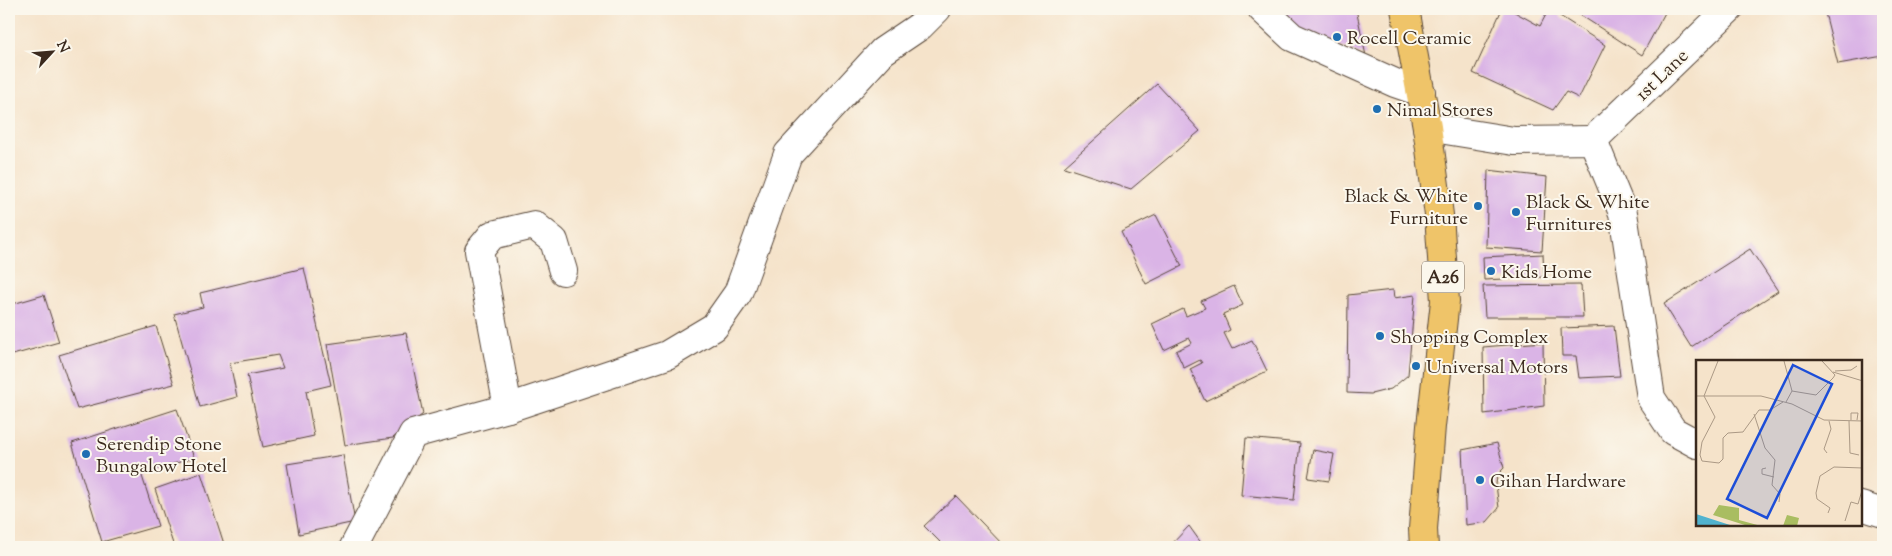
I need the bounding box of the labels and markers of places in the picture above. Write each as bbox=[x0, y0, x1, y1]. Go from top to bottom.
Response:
place label: Rocell Ceramic bbox=[1347, 26, 1472, 53]
marker: Rocell Ceramic bbox=[1331, 31, 1343, 43]
place label: Nimal Stores bbox=[1387, 98, 1493, 125]
marker: Nimal Stores bbox=[1371, 103, 1383, 115]
place label: Black & White Furniture bbox=[1344, 184, 1468, 233]
place label: Black & White Furnitures bbox=[1526, 190, 1650, 239]
marker: Black & White Furniture bbox=[1472, 200, 1484, 212]
marker: Black & White Furnitures bbox=[1510, 206, 1522, 218]
place label: Kids Home bbox=[1501, 260, 1592, 287]
marker: Kids Home bbox=[1485, 265, 1497, 277]
place label: Shopping Complex bbox=[1390, 325, 1548, 352]
marker: Shopping Complex bbox=[1374, 330, 1386, 342]
place label: Universal Motors bbox=[1426, 355, 1568, 382]
marker: Universal Motors bbox=[1410, 360, 1422, 372]
place label: Serendip Stone Bungalow Hotel bbox=[96, 432, 227, 481]
marker: Serendip Stone Bungalow Hotel bbox=[80, 448, 92, 460]
place label: Gihan Hardware bbox=[1490, 469, 1626, 496]
marker: Gihan Hardware bbox=[1474, 474, 1486, 486]

